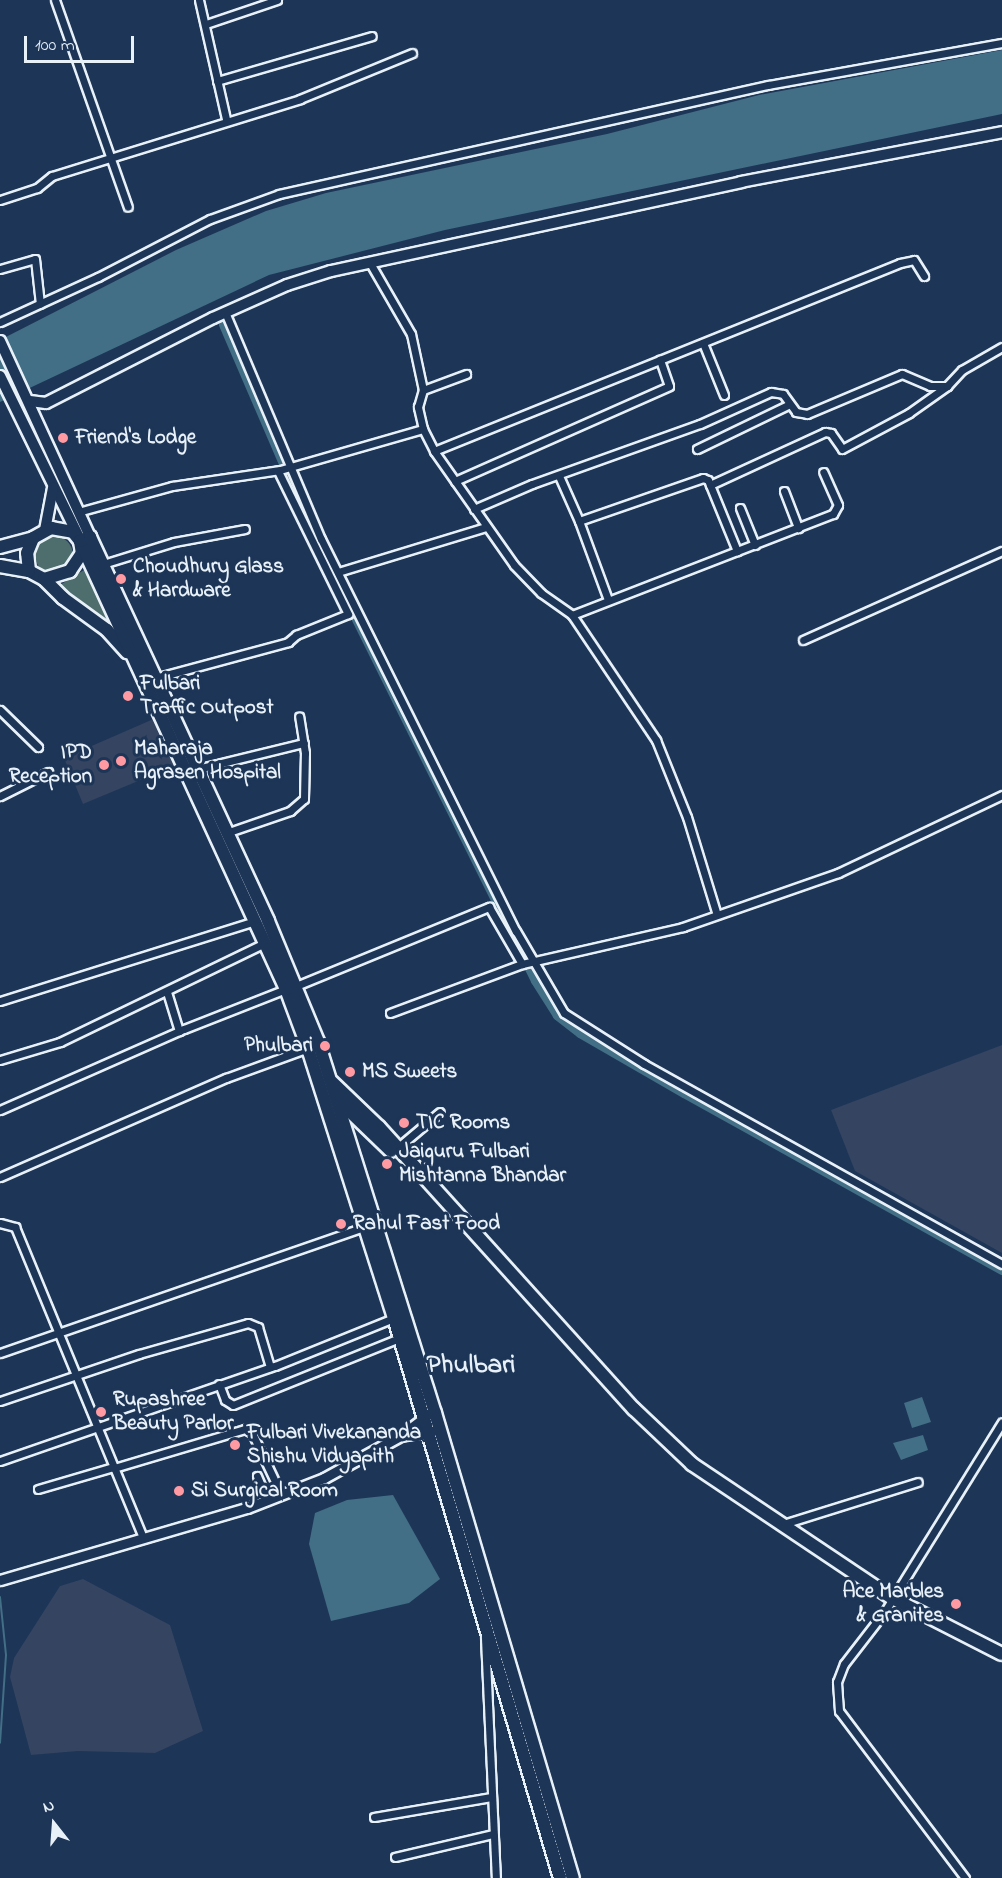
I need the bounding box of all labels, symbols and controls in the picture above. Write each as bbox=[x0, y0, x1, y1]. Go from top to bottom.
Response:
scale bar bbox=[27, 24, 136, 62]
text: 100 m bbox=[35, 33, 75, 59]
place label: Friend's Lodge bbox=[75, 425, 196, 451]
marker: Friend's Lodge bbox=[56, 431, 70, 445]
place label: Choudhury Glass & Hardware bbox=[133, 554, 284, 604]
marker: Choudhury Glass & Hardware bbox=[114, 572, 128, 586]
place label: Fulbari Traffic Outpost bbox=[140, 671, 273, 721]
marker: Fulbari Traffic Outpost bbox=[121, 689, 135, 703]
place label: Maharaja Agrasen Hospital bbox=[134, 736, 281, 786]
place label: IPD Reception bbox=[9, 740, 92, 790]
marker: Maharaja Agrasen Hospital bbox=[112, 752, 130, 770]
marker: IPD Reception bbox=[97, 758, 111, 772]
place label: Phulbari bbox=[244, 1033, 313, 1059]
marker: Phulbari bbox=[318, 1039, 332, 1053]
place label: MS Sweets bbox=[362, 1059, 457, 1085]
marker: MS Sweets bbox=[343, 1065, 357, 1079]
place label: TIC Rooms bbox=[416, 1110, 510, 1136]
marker: TIC Rooms bbox=[397, 1116, 411, 1130]
place label: Jaiguru Fulbari Mishtanna Bhandar bbox=[399, 1139, 566, 1189]
marker: Jaiguru Fulbari Mishtanna Bhandar bbox=[380, 1157, 394, 1171]
place label: Rahul Fast Food bbox=[353, 1211, 500, 1237]
marker: Rahul Fast Food bbox=[334, 1217, 348, 1231]
district label: Phulbari bbox=[427, 1350, 515, 1382]
place label: Rupashree Beauty Parlor bbox=[113, 1387, 234, 1437]
marker: Rupashree Beauty Parlor bbox=[94, 1405, 108, 1419]
place label: Fulbari Vivekananda Shishu Vidyapith bbox=[247, 1420, 421, 1470]
marker: Fulbari Vivekananda Shishu Vidyapith bbox=[228, 1438, 242, 1452]
place label: Si Surgical Room bbox=[191, 1478, 338, 1504]
marker: Si Surgical Room bbox=[172, 1484, 186, 1498]
place label: Ace Marbles & Granites bbox=[842, 1579, 944, 1629]
marker: Ace Marbles & Granites bbox=[949, 1597, 963, 1611]
north arrow bbox=[24, 1794, 84, 1854]
text: N bbox=[40, 1794, 57, 1820]

